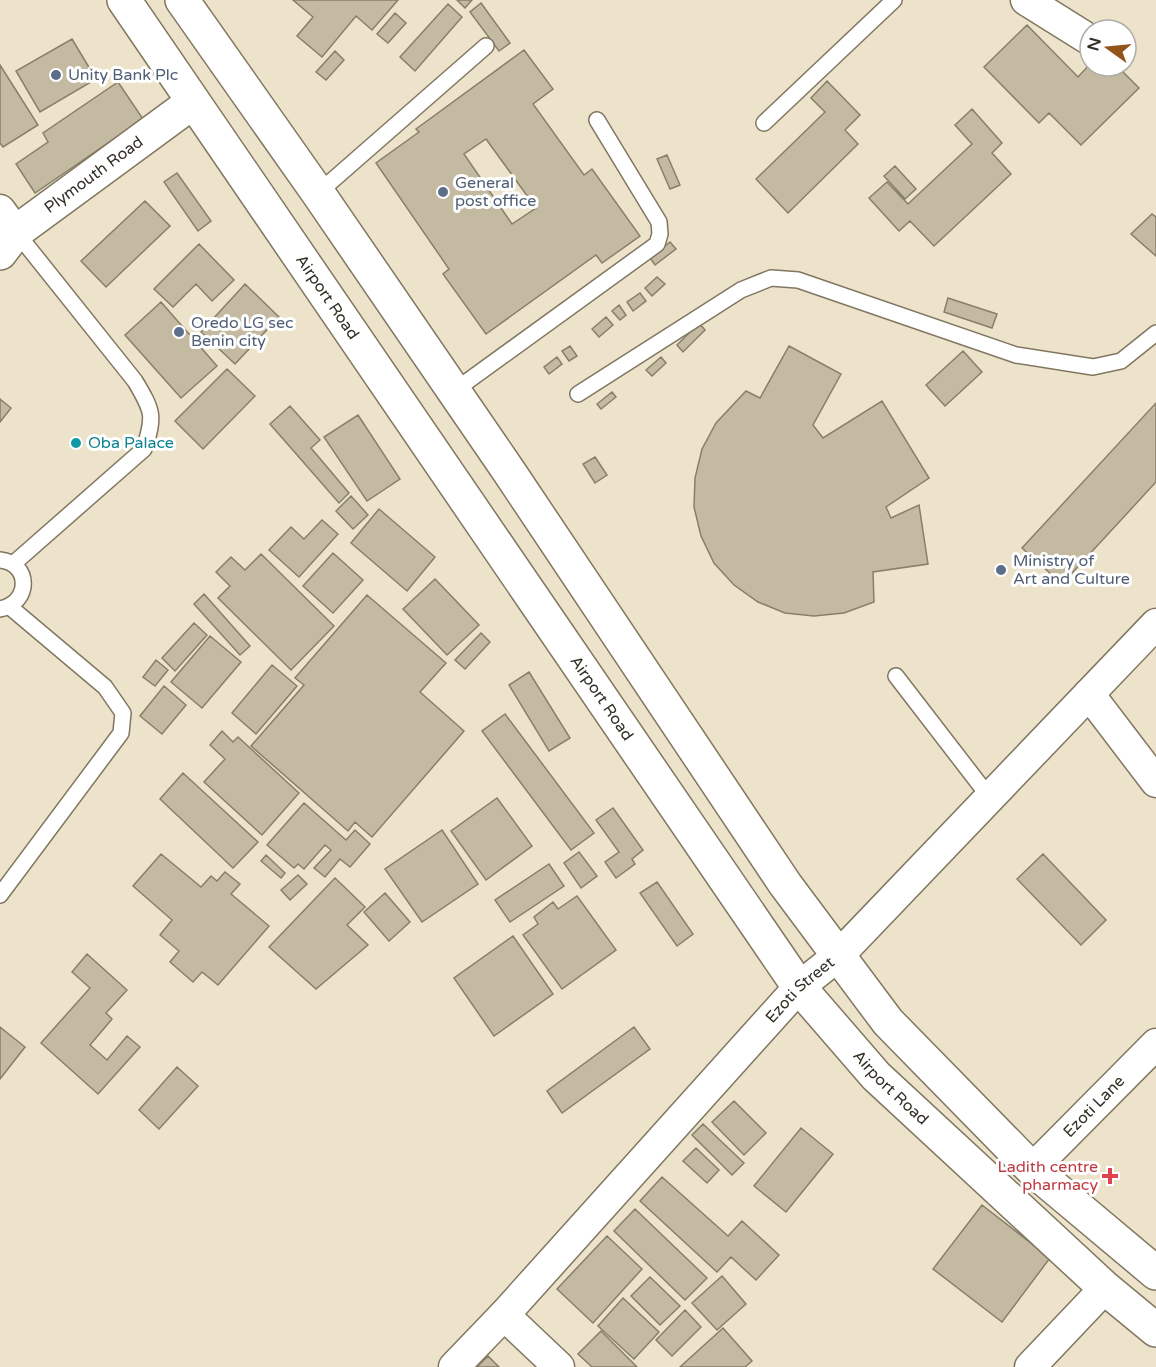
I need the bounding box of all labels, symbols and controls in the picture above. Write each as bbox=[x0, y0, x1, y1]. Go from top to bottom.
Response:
north arrow bbox=[1078, 18, 1138, 78]
text: N bbox=[1083, 36, 1106, 53]
place label: Unity Bank Plc bbox=[68, 65, 178, 85]
marker: Unity Bank Plc bbox=[49, 68, 63, 82]
street label: Plymouth Road bbox=[40, 132, 147, 218]
place label: General post office bbox=[455, 173, 536, 211]
marker: General post office bbox=[436, 185, 450, 199]
street label: Airport Road bbox=[291, 251, 363, 343]
place label: Oredo LG sec Benin city bbox=[191, 313, 294, 351]
marker: Oredo LG sec Benin city bbox=[172, 325, 186, 339]
place label: Oba Palace bbox=[88, 433, 174, 453]
marker: Oba Palace bbox=[69, 436, 83, 450]
place label: Ministry of Art and Culture bbox=[1013, 551, 1130, 589]
marker: Ministry of Art and Culture bbox=[994, 563, 1008, 577]
street label: Airport Road bbox=[566, 652, 638, 745]
street label: Ezoti Street bbox=[761, 953, 839, 1027]
street label: Airport Road bbox=[848, 1046, 933, 1129]
street label: Ezoti Lane bbox=[1059, 1071, 1129, 1142]
place label: Ladith centre pharmacy bbox=[998, 1157, 1098, 1195]
marker: Ladith centre pharmacy bbox=[1103, 1169, 1117, 1183]

